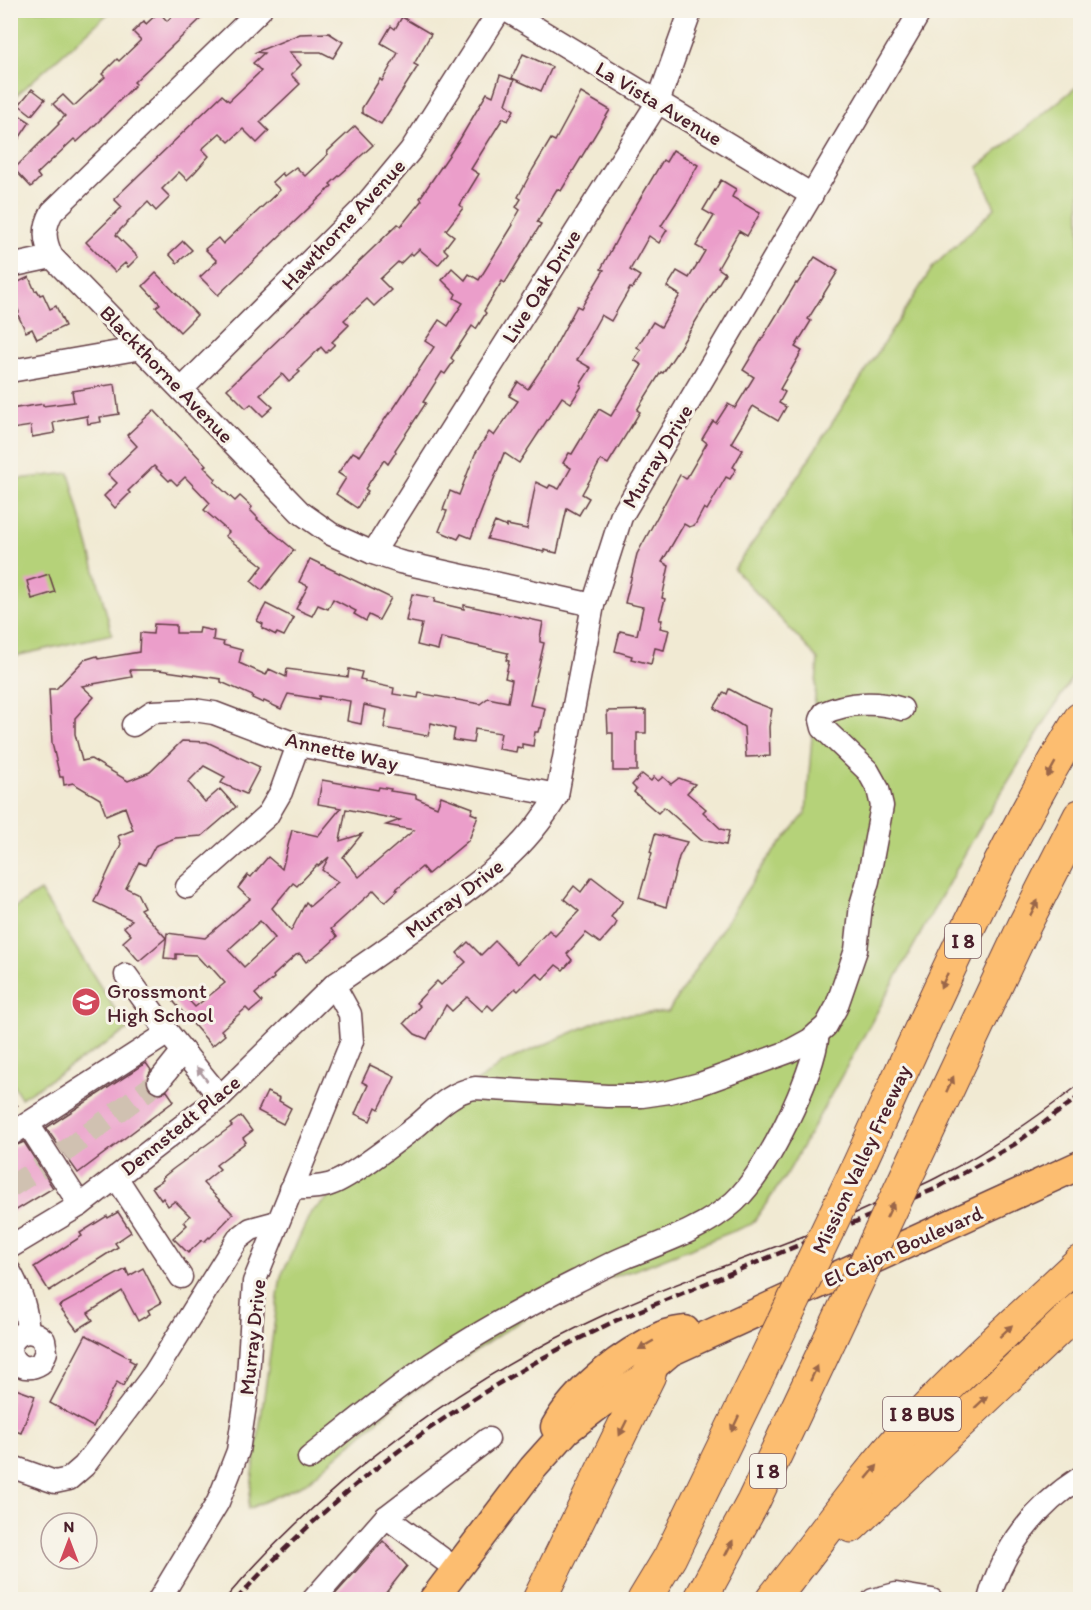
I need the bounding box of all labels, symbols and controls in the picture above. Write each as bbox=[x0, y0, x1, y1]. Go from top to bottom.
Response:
street label: La Vista Avenue bbox=[591, 55, 727, 151]
street label: Hawthorne Avenue bbox=[276, 153, 410, 295]
street label: Live Oak Drive bbox=[496, 225, 586, 347]
street label: Blackthorne Avenue bbox=[95, 300, 239, 448]
street label: Murray Drive bbox=[616, 400, 698, 512]
street label: Annette Way bbox=[283, 726, 401, 776]
one-way arrow bbox=[1046, 762, 1056, 779]
street label: Murray Drive bbox=[400, 853, 508, 943]
one-way arrow bbox=[1028, 899, 1038, 917]
road number: I 8 bbox=[945, 924, 981, 958]
one-way arrow bbox=[940, 973, 949, 990]
place label: Grossmont High School bbox=[107, 978, 214, 1027]
school or university icon: Grossmont High School bbox=[70, 986, 102, 1018]
street label: Mission Valley Freeway bbox=[806, 1060, 916, 1258]
one-way arrow bbox=[195, 1066, 208, 1082]
street label: Dennstedt Place bbox=[115, 1069, 245, 1181]
one-way arrow bbox=[945, 1076, 954, 1093]
street label: El Cajon Boulevard bbox=[820, 1200, 987, 1292]
one-way arrow bbox=[886, 1202, 895, 1219]
street label: Murray Drive bbox=[233, 1278, 271, 1396]
one-way arrow bbox=[998, 1325, 1013, 1338]
one-way arrow bbox=[637, 1340, 654, 1350]
one-way arrow bbox=[809, 1364, 818, 1381]
one-way arrow bbox=[973, 1396, 988, 1409]
road number: I 8 BUS bbox=[883, 1397, 961, 1431]
one-way arrow bbox=[730, 1415, 739, 1432]
one-way arrow bbox=[619, 1419, 628, 1436]
road number: I 8 bbox=[750, 1454, 786, 1488]
one-way arrow bbox=[865, 1464, 878, 1480]
north arrow bbox=[39, 1511, 99, 1571]
text: N bbox=[64, 1517, 74, 1536]
one-way arrow bbox=[724, 1540, 734, 1557]

